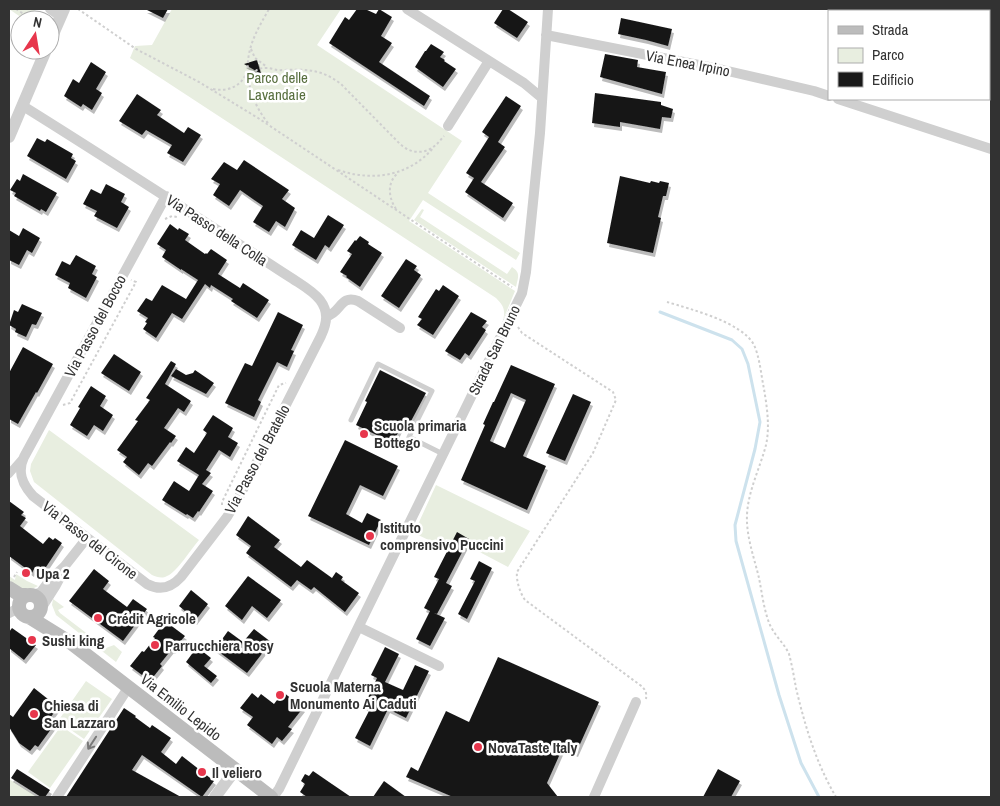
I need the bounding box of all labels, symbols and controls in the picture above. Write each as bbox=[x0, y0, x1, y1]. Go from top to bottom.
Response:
north arrow bbox=[10, 10, 60, 60]
legend bbox=[828, 10, 990, 100]
text: N bbox=[32, 13, 44, 32]
text: Strada bbox=[872, 19, 908, 40]
text: Parco bbox=[872, 44, 904, 65]
street label: Via Enea Irpino bbox=[644, 45, 732, 81]
park label: Parco delle Lavandaie bbox=[246, 67, 308, 105]
text: Edificio bbox=[872, 69, 914, 90]
street label: Via Passo della Colla bbox=[162, 189, 272, 271]
street label: Via Passo del Bocco bbox=[59, 271, 131, 381]
street label: Strada San Bruno bbox=[463, 301, 525, 399]
street label: Via Passo del Bratello bbox=[219, 401, 295, 517]
place label: Scuola primaria Bottego bbox=[374, 415, 466, 453]
marker: Scuola primaria Bottego bbox=[358, 428, 370, 440]
street label: Via Passo del Cirone bbox=[38, 496, 142, 584]
place label: Istituto comprensivo Puccini bbox=[380, 517, 504, 555]
marker: Istituto comprensivo Puccini bbox=[364, 530, 376, 542]
place label: Upa 2 bbox=[36, 563, 70, 584]
marker: Upa 2 bbox=[20, 567, 32, 579]
place label: Crédit Agricole bbox=[108, 608, 196, 629]
marker: Crédit Agricole bbox=[92, 612, 104, 624]
place label: Sushi king bbox=[42, 630, 105, 651]
marker: Sushi king bbox=[26, 634, 38, 646]
place label: Parrucchiera Rosy bbox=[165, 635, 274, 656]
marker: Parrucchiera Rosy bbox=[149, 639, 161, 651]
street label: Via Emilio Lepido bbox=[136, 669, 226, 745]
place label: Scuola Materna Monumento Ai Caduti bbox=[290, 676, 417, 714]
marker: Scuola Materna Monumento Ai Caduti bbox=[274, 689, 286, 701]
place label: Chiesa di San Lazzaro bbox=[44, 695, 116, 733]
marker: Chiesa di San Lazzaro bbox=[28, 708, 40, 720]
one-way arrow bbox=[87, 736, 97, 750]
place label: NovaTaste Italy bbox=[488, 737, 578, 758]
marker: NovaTaste Italy bbox=[472, 741, 484, 753]
place label: Il veliero bbox=[212, 762, 262, 783]
marker: Il veliero bbox=[196, 766, 208, 778]

